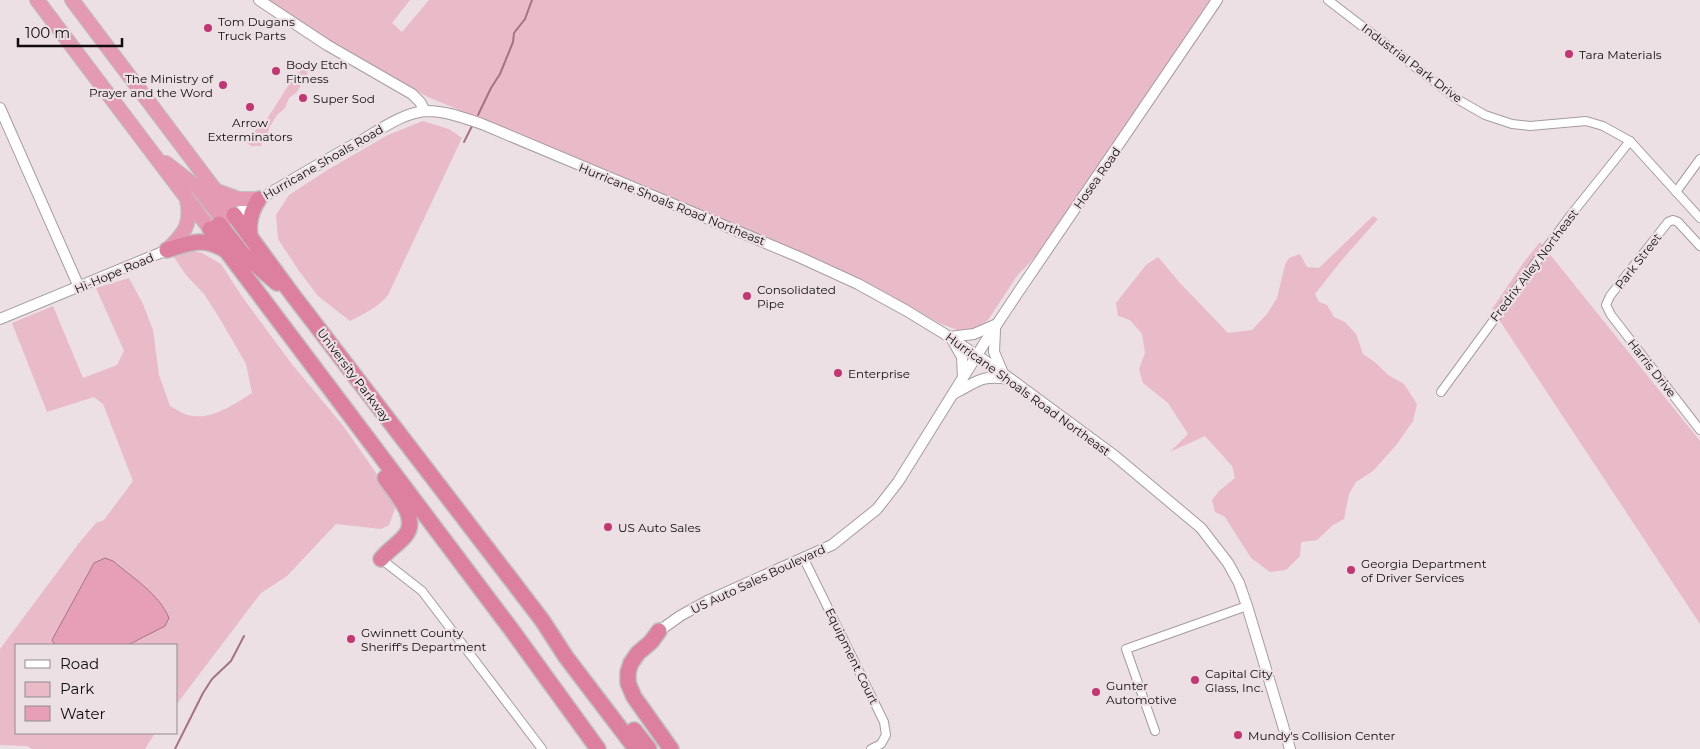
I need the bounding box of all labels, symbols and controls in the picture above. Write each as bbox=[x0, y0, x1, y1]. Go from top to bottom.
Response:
place label: Tom Dugans Truck Parts bbox=[218, 14, 295, 43]
scale bar bbox=[18, 15, 121, 47]
street label: Industrial Park Drive bbox=[1359, 20, 1465, 106]
marker: Tom Dugans Truck Parts bbox=[202, 22, 214, 34]
text: 100 m bbox=[25, 23, 70, 42]
place label: Tara Materials bbox=[1579, 47, 1662, 62]
marker: Tara Materials bbox=[1563, 48, 1575, 60]
place label: Body Etch Fitness bbox=[286, 57, 348, 86]
marker: Body Etch Fitness bbox=[270, 65, 282, 77]
place label: The Ministry of Prayer and the Word bbox=[89, 71, 214, 100]
marker: The Ministry of Prayer and the Word bbox=[217, 79, 229, 91]
place label: Super Sod bbox=[313, 91, 375, 106]
marker: Super Sod bbox=[297, 92, 309, 104]
marker: Arrow Exterminators bbox=[244, 101, 256, 113]
place label: Arrow Exterminators bbox=[208, 115, 293, 144]
street label: Hurricane Shoals Road bbox=[260, 121, 386, 203]
street label: Hosea Road bbox=[1070, 144, 1124, 212]
street label: Hurricane Shoals Road Northeast bbox=[577, 160, 768, 248]
street label: Fredrix Alley Northeast bbox=[1487, 206, 1581, 324]
street label: Park Street bbox=[1612, 230, 1665, 292]
street label: Hi-Hope Road bbox=[72, 250, 156, 296]
place label: Consolidated Pipe bbox=[757, 282, 836, 311]
marker: Consolidated Pipe bbox=[741, 290, 753, 302]
street label: University Parkway bbox=[314, 325, 394, 425]
street label: Hurricane Shoals Road Northeast bbox=[943, 329, 1113, 459]
street label: Harris Drive bbox=[1625, 336, 1679, 400]
place label: Enterprise bbox=[848, 366, 910, 381]
marker: Enterprise bbox=[832, 367, 844, 379]
place label: US Auto Sales bbox=[618, 520, 701, 535]
marker: US Auto Sales bbox=[602, 521, 614, 533]
street label: US Auto Sales Boulevard bbox=[688, 541, 828, 617]
place label: Georgia Department of Driver Services bbox=[1361, 556, 1487, 585]
marker: Georgia Department of Driver Services bbox=[1345, 564, 1357, 576]
street label: Equipment Court bbox=[822, 605, 882, 707]
place label: Gwinnett County Sheriff's Department bbox=[361, 625, 487, 654]
marker: Gwinnett County Sheriff's Department bbox=[345, 633, 357, 645]
legend bbox=[15, 644, 178, 734]
text: Road bbox=[60, 654, 99, 673]
place label: Capital City Glass, Inc. bbox=[1205, 666, 1273, 695]
marker: Capital City Glass, Inc. bbox=[1189, 674, 1201, 686]
place label: Gunter Automotive bbox=[1106, 678, 1177, 707]
text: Park bbox=[60, 679, 94, 698]
marker: Gunter Automotive bbox=[1090, 686, 1102, 698]
text: Water bbox=[60, 704, 106, 723]
place label: Mundy's Collision Center bbox=[1248, 728, 1395, 743]
marker: Mundy's Collision Center bbox=[1232, 729, 1244, 741]

